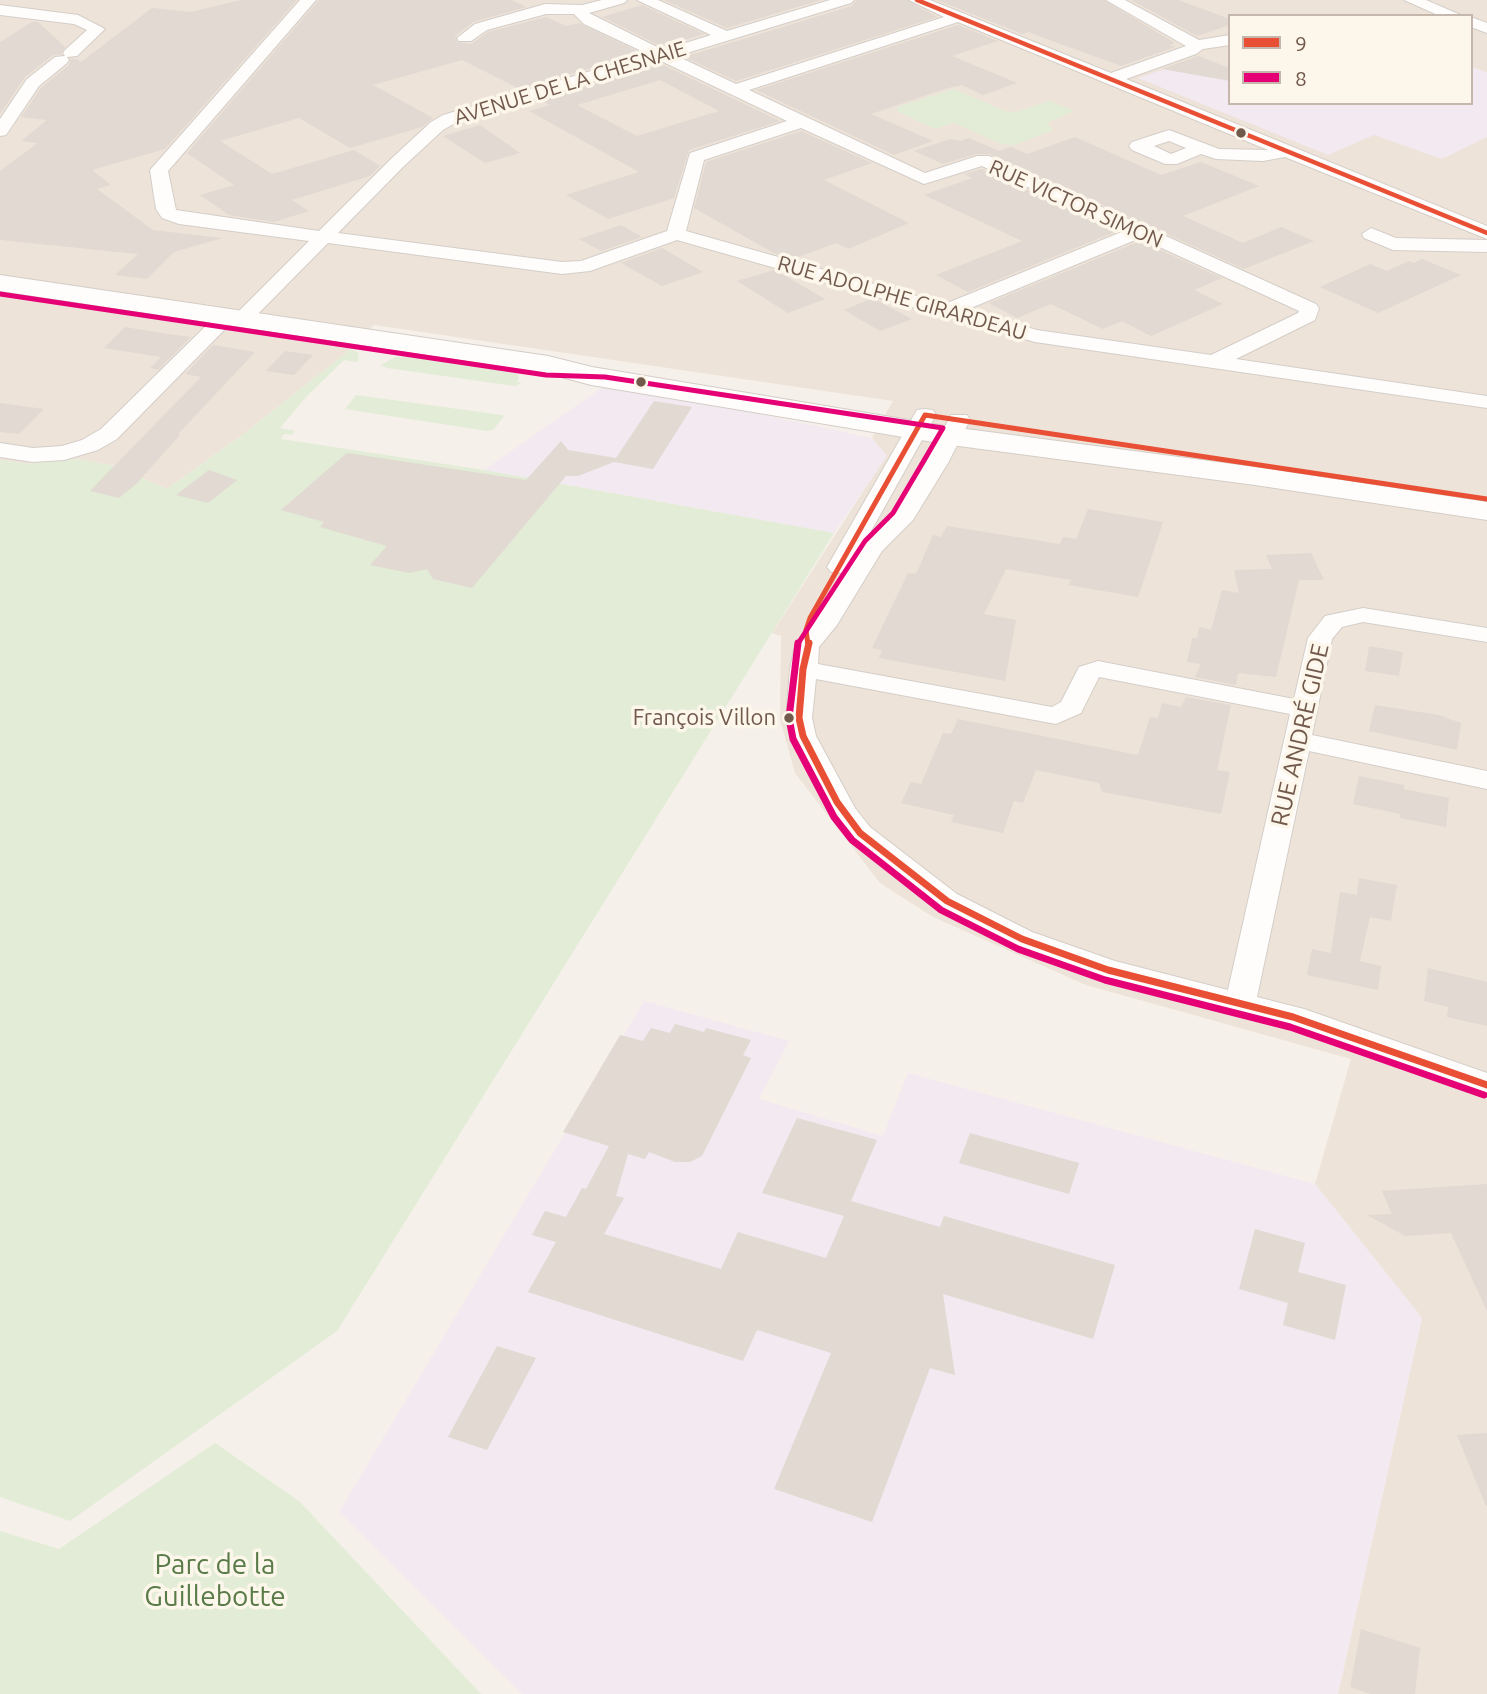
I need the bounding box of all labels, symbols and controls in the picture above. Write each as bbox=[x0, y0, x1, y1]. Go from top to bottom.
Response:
legend bbox=[1228, 14, 1473, 105]
text: 9 bbox=[1295, 31, 1307, 55]
street label: AVENUE DE LA CHESNAIE bbox=[451, 36, 689, 130]
text: 8 bbox=[1295, 66, 1307, 90]
unlabelled marker bbox=[1234, 126, 1248, 140]
street label: RUE VICTOR SIMON bbox=[985, 154, 1167, 254]
street label: RUE ADOLPHE GIRARDEAU bbox=[775, 250, 1029, 346]
unlabelled marker bbox=[634, 375, 648, 389]
street label: RUE ANDRÉ GIDE bbox=[1265, 641, 1335, 829]
place label: François Villon bbox=[633, 705, 776, 731]
marker: François Villon bbox=[782, 711, 796, 725]
park label: Parc de la Guillebotte bbox=[144, 1548, 286, 1614]

